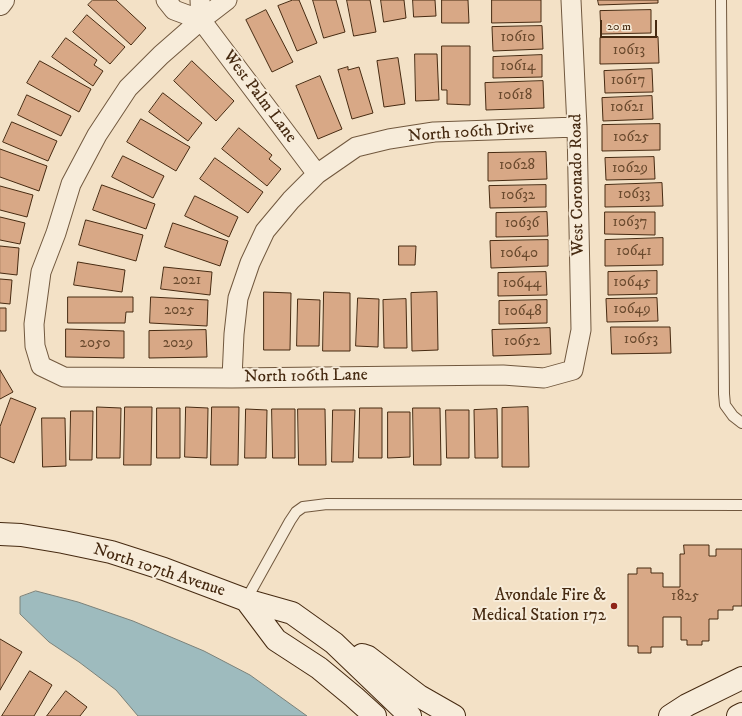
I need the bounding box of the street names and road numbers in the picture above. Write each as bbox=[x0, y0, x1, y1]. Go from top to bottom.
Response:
street label: West Palm Lane bbox=[218, 47, 300, 147]
street label: West Coronado Road bbox=[567, 114, 589, 256]
street label: North 106th Drive bbox=[407, 118, 535, 148]
street label: North 106th Lane bbox=[244, 366, 368, 388]
street label: North 107th Avenue bbox=[90, 540, 228, 602]

